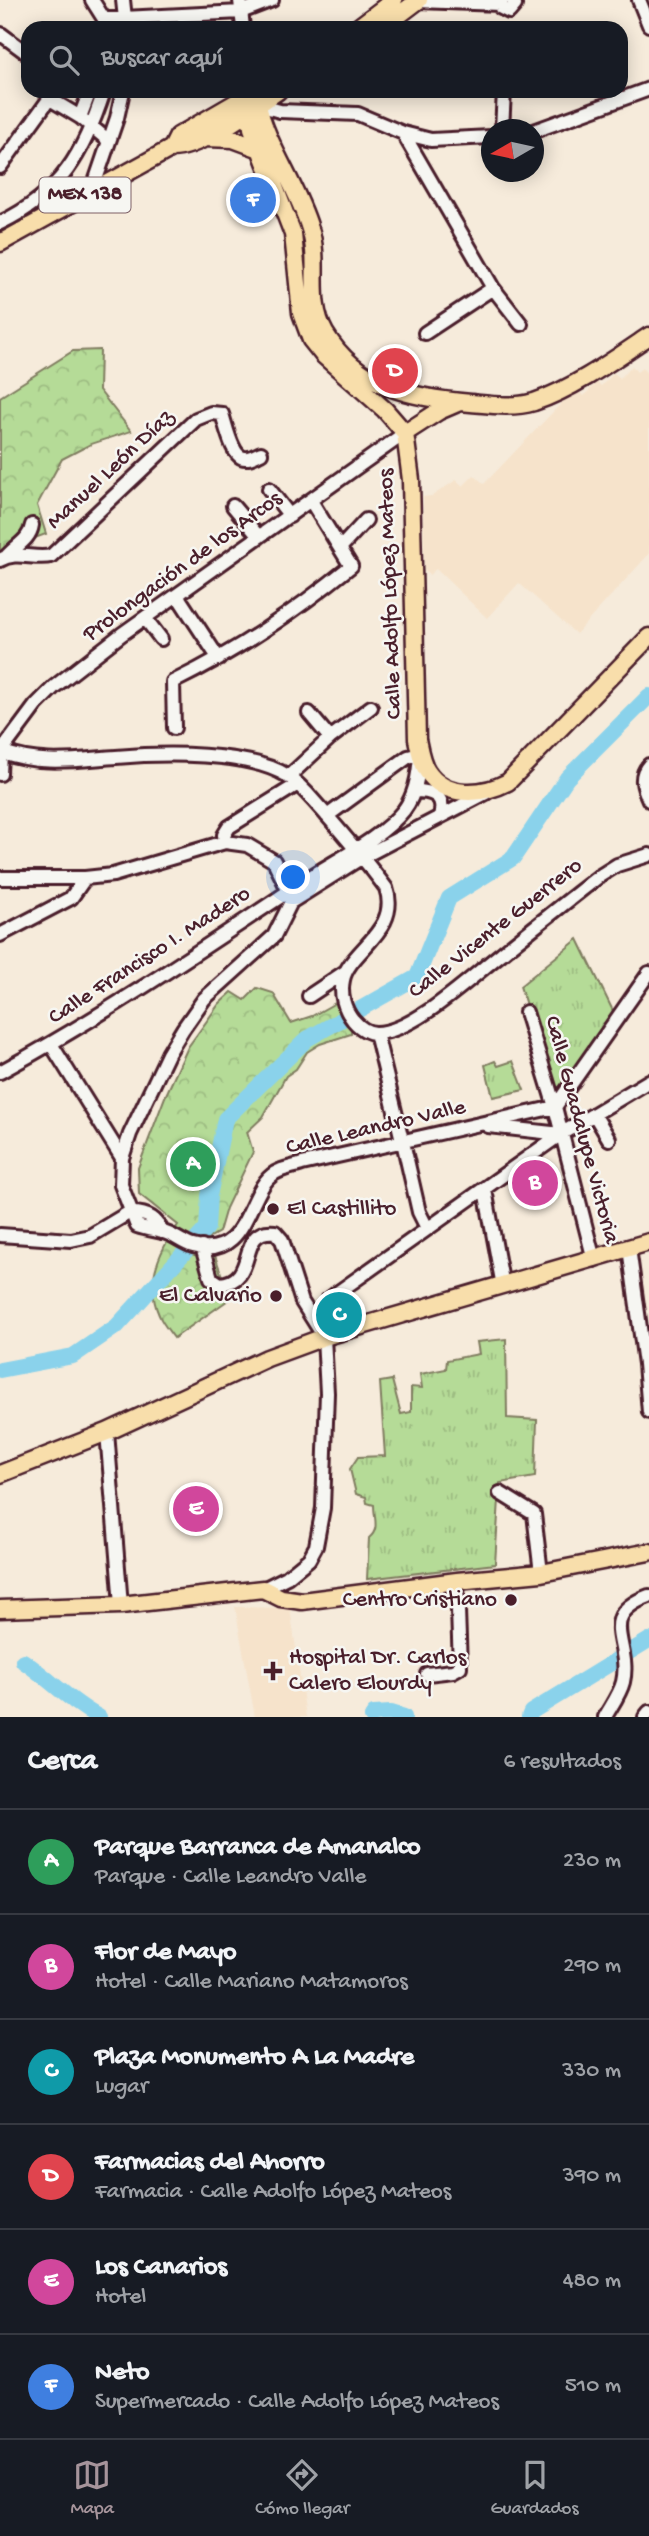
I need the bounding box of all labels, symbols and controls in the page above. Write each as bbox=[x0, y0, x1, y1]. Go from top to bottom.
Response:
search box bbox=[21, 21, 628, 98]
icon: search bbox=[45, 41, 83, 79]
text: Buscar aquí bbox=[101, 44, 223, 75]
north arrow bbox=[481, 119, 544, 182]
pin: F bbox=[230, 174, 276, 226]
road number: MEX 138 bbox=[40, 178, 130, 212]
pin: D bbox=[372, 345, 418, 397]
street label: Manuel León Díaz bbox=[42, 404, 181, 536]
street label: Calle Adolfo López Mateos bbox=[373, 468, 409, 720]
street label: Prolongación de los Arcos bbox=[77, 485, 288, 649]
street label: Calle Vicente Guerrero bbox=[404, 853, 588, 1005]
your location bbox=[276, 860, 310, 894]
street label: Calle Francisco I. Madero bbox=[44, 881, 256, 1031]
street label: Calle Guadalupe Victoria bbox=[538, 1013, 625, 1248]
street label: Calle Leandro Valle bbox=[284, 1094, 469, 1162]
pin: A bbox=[170, 1138, 216, 1190]
pin: B bbox=[512, 1157, 558, 1209]
place label: El Castillito bbox=[287, 1196, 396, 1223]
marker: El Castillito bbox=[265, 1201, 281, 1217]
place label: El Calvario bbox=[159, 1283, 262, 1310]
marker: El Calvario bbox=[268, 1288, 284, 1304]
pin: C bbox=[316, 1289, 362, 1341]
pin: E bbox=[173, 1483, 219, 1535]
place label: Centro Cristiano bbox=[343, 1587, 497, 1614]
marker: Centro Cristiano bbox=[503, 1592, 519, 1608]
place label: Hospital Dr. Carlos Calero Elourdy bbox=[289, 1645, 467, 1698]
marker: Hospital Dr. Carlos Calero Elourdy bbox=[263, 1661, 283, 1681]
text: Cerca bbox=[28, 1745, 97, 1780]
text: 6 resultados bbox=[504, 1749, 621, 1776]
text: Parque Barranca de Amanalco bbox=[95, 1833, 421, 1864]
text: A bbox=[44, 1848, 58, 1875]
text: 230 m bbox=[563, 1848, 621, 1875]
text: Parque · Calle Leandro Valle bbox=[95, 1864, 366, 1891]
text: Flor de Mayo bbox=[95, 1938, 236, 1969]
text: B bbox=[45, 1953, 57, 1980]
text: 290 m bbox=[563, 1953, 621, 1980]
text: Hotel · Calle Mariano Matamoros bbox=[95, 1969, 408, 1996]
text: Plaza Monumento A La Madre bbox=[95, 2043, 414, 2074]
text: C bbox=[45, 2058, 57, 2085]
text: 330 m bbox=[562, 2058, 621, 2085]
text: Lugar bbox=[95, 2074, 148, 2101]
text: Farmacias del Ahorro bbox=[95, 2148, 325, 2179]
text: D bbox=[44, 2163, 59, 2190]
text: 390 m bbox=[563, 2163, 621, 2190]
text: Farmacia · Calle Adolfo López Mateos bbox=[95, 2179, 451, 2206]
text: Los Canarios bbox=[95, 2253, 227, 2284]
text: E bbox=[44, 2268, 58, 2295]
text: 480 m bbox=[563, 2268, 621, 2295]
text: Hotel bbox=[95, 2284, 146, 2311]
text: Neto bbox=[95, 2358, 150, 2389]
text: F bbox=[45, 2373, 57, 2400]
text: 510 m bbox=[565, 2373, 621, 2400]
text: Supermercado · Calle Adolfo López Mateos bbox=[95, 2389, 499, 2416]
tab: Mapa bbox=[71, 2456, 114, 2521]
tab: Cómo llegar bbox=[255, 2456, 350, 2521]
tab: Guardados bbox=[491, 2456, 578, 2521]

